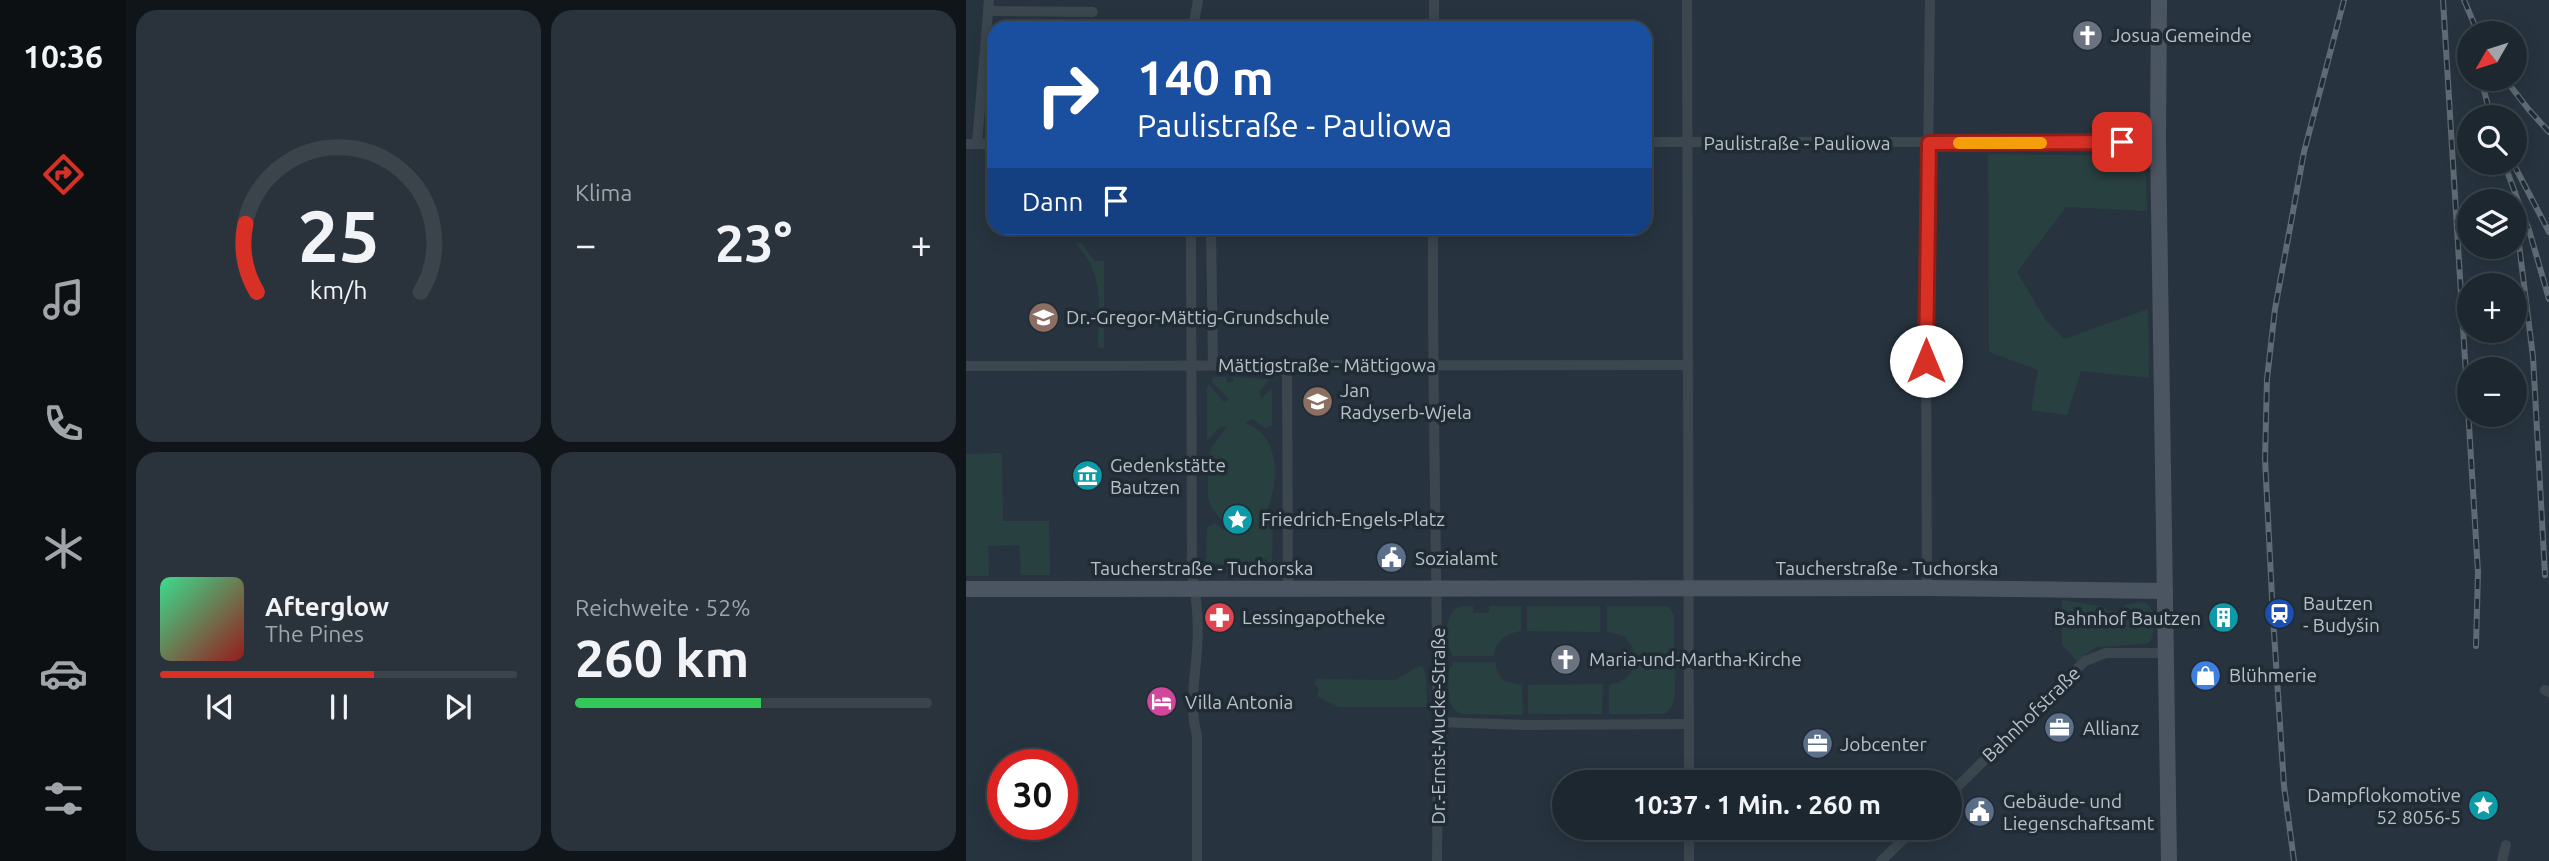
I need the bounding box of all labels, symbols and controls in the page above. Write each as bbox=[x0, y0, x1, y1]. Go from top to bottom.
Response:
church icon: Josua Gemeinde bbox=[2071, 18, 2105, 52]
north arrow bbox=[2457, 21, 2527, 91]
map controls bbox=[2457, 21, 2527, 427]
place label: Josua Gemeinde bbox=[2111, 24, 2252, 46]
text: 10:36 bbox=[23, 38, 103, 74]
icon: right bbox=[1022, 49, 1113, 140]
text: 140 m bbox=[1137, 49, 1274, 104]
button: search bbox=[2457, 105, 2527, 175]
text: Paulistraße - Pauliowa bbox=[1137, 107, 1452, 143]
pin bbox=[2092, 112, 2152, 172]
icon: arrive bbox=[2103, 123, 2141, 161]
street label: Paulistraße - Pauliowa bbox=[1703, 132, 1891, 154]
icon: directions bbox=[39, 150, 88, 199]
text: Klima bbox=[575, 180, 632, 205]
icon: arrive bbox=[1097, 182, 1135, 220]
text: Dann bbox=[1022, 187, 1083, 216]
button: layers bbox=[2457, 189, 2527, 259]
text: 25 bbox=[297, 194, 380, 276]
text: 23° bbox=[715, 214, 792, 272]
text: − bbox=[575, 223, 596, 265]
text: + bbox=[911, 223, 932, 265]
button: + bbox=[2457, 273, 2527, 343]
icon: music bbox=[39, 275, 88, 324]
text: km/h bbox=[310, 276, 367, 304]
school or university icon: Dr.-Gregor-Mättig-Grundschule bbox=[1026, 300, 1060, 334]
place label: Dr.-Gregor-Mättig-Grundschule bbox=[1066, 306, 1330, 328]
position arrow bbox=[1889, 324, 1963, 398]
street label: Mättigstraße - Mättigowa bbox=[1218, 354, 1436, 376]
button: − bbox=[2457, 357, 2527, 427]
place label: Jan Radyserb-Wjela bbox=[1340, 379, 1472, 423]
school or university icon: Jan Radyserb-Wjela bbox=[1300, 384, 1334, 418]
icon: phone bbox=[39, 399, 88, 448]
place label: Gedenkstätte Bautzen bbox=[1110, 454, 1226, 498]
museum icon: Gedenkstätte Bautzen bbox=[1070, 459, 1104, 493]
place icon: Friedrich-Engels-Platz bbox=[1221, 502, 1255, 536]
place label: Friedrich-Engels-Platz bbox=[1261, 508, 1445, 530]
icon: climate bbox=[39, 524, 88, 573]
public building icon: Sozialamt bbox=[1375, 541, 1409, 575]
place label: Sozialamt bbox=[1415, 547, 1498, 569]
street label: Taucherstraße - Tuchorska bbox=[1090, 557, 1314, 579]
street label: Taucherstraße - Tuchorska bbox=[1775, 557, 1999, 579]
text: Afterglow bbox=[265, 592, 389, 621]
place label: Bautzen - Budyšin bbox=[2303, 592, 2380, 636]
text: Reichweite · 52% bbox=[575, 595, 751, 620]
station icon: Bautzen - Budyšin bbox=[2263, 597, 2297, 631]
pharmacy icon: Lessingapotheke bbox=[1202, 600, 1236, 634]
building icon: Bahnhof Bautzen bbox=[2207, 601, 2241, 635]
place label: Lessingapotheke bbox=[1242, 606, 1386, 628]
place label: Bahnhof Bautzen bbox=[2054, 607, 2201, 629]
text: The Pines bbox=[265, 621, 364, 646]
street label: Dr.-Ernst-Mucke-Straße bbox=[1427, 627, 1449, 825]
text: 260 km bbox=[575, 629, 749, 687]
church icon: Maria-und-Martha-Kirche bbox=[1549, 642, 1583, 676]
place label: Maria-und-Martha-Kirche bbox=[1589, 648, 1802, 670]
icon: car bbox=[39, 649, 88, 698]
shop icon: Blühmerie bbox=[2189, 658, 2223, 692]
street label: Bahnhofstraße bbox=[1978, 662, 2084, 766]
place label: Blühmerie bbox=[2229, 664, 2317, 686]
hotel icon: Villa Antonia bbox=[1145, 685, 1179, 719]
icon: previous bbox=[201, 688, 239, 726]
icon: pause bbox=[320, 688, 358, 726]
icon: next bbox=[439, 688, 477, 726]
place label: Villa Antonia bbox=[1185, 691, 1293, 713]
office icon: Allianz bbox=[2043, 711, 2077, 745]
place label: Allianz bbox=[2083, 717, 2140, 739]
office icon: Jobcenter bbox=[1800, 727, 1834, 761]
place label: Jobcenter bbox=[1840, 733, 1927, 755]
speed limit sign: 30 bbox=[987, 749, 1078, 840]
icon: filters bbox=[39, 774, 88, 823]
place label: Dampflokomotive 52 8056-5 bbox=[2307, 784, 2461, 828]
place icon: Dampflokomotive 52 8056-5 bbox=[2467, 789, 2501, 823]
text: 10:37 · 1 Min. · 260 m bbox=[1633, 790, 1881, 819]
place label: Gebäude- und Liegenschaftsamt bbox=[2003, 790, 2155, 834]
public building icon: Gebäude- und Liegenschaftsamt bbox=[1963, 795, 1997, 829]

